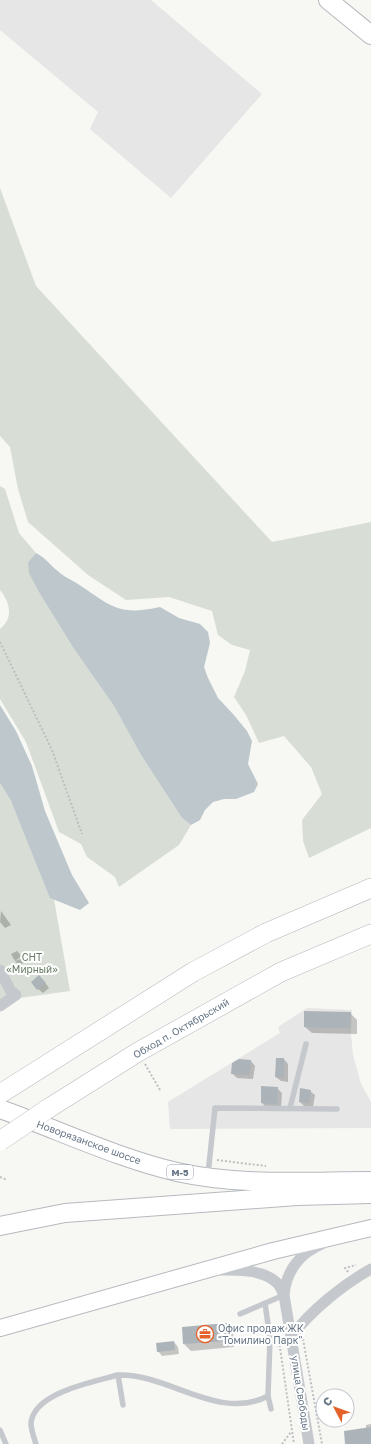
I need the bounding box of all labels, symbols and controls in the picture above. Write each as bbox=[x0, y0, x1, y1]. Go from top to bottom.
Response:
park label: СНТ «Мирный» bbox=[6, 951, 58, 975]
street label: Обход п. Октябрьский bbox=[131, 996, 231, 1060]
street label: Новорязанское шоссе bbox=[35, 1118, 143, 1167]
road number: М-5 bbox=[167, 1165, 193, 1179]
place label: Офис продаж ЖК "Томилино Парк" bbox=[218, 1322, 304, 1346]
office icon: Офис продаж ЖК "Томилино Парк" bbox=[195, 1324, 215, 1344]
street label: улица Свободы bbox=[289, 1355, 313, 1431]
north arrow bbox=[315, 1388, 355, 1428]
text: С bbox=[320, 1394, 335, 1408]

